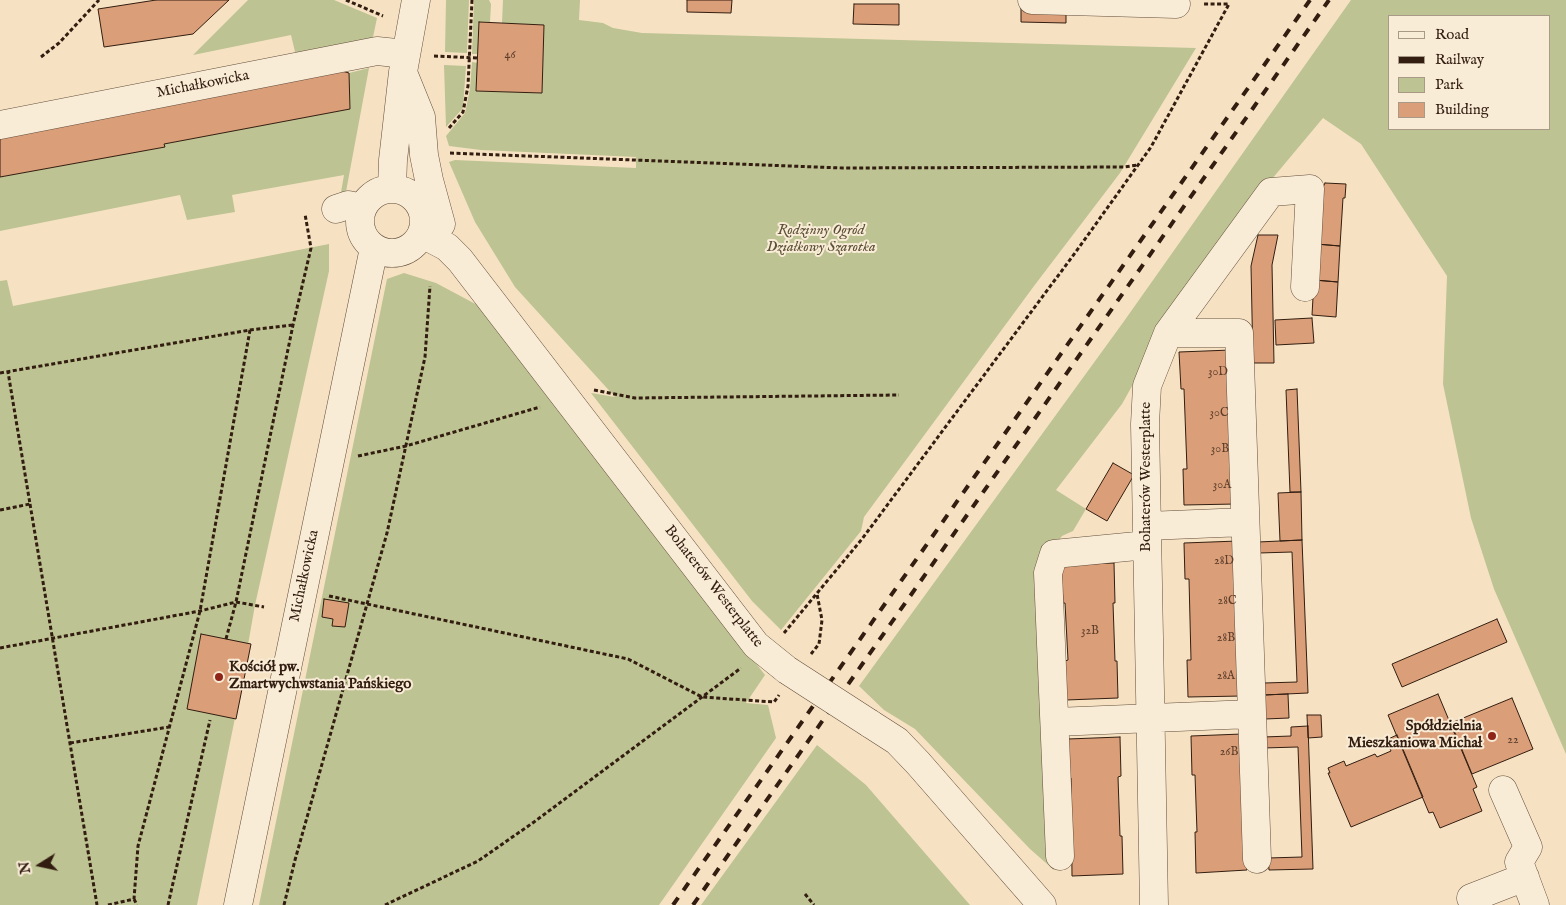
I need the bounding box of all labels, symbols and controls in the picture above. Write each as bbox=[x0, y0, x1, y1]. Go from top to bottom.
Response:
legend bbox=[1388, 15, 1551, 130]
text: Road bbox=[1435, 25, 1469, 44]
house number: 46 bbox=[505, 49, 515, 63]
text: Railway bbox=[1435, 50, 1484, 69]
street label: Michałkowicka bbox=[155, 67, 251, 103]
text: Park bbox=[1435, 75, 1464, 94]
text: Building bbox=[1435, 100, 1489, 119]
park label: Rodzinny Ogród Działkowy Szarotka bbox=[766, 222, 876, 257]
house number: 30D bbox=[1208, 366, 1228, 380]
street label: Bohaterów Westerplatte bbox=[1138, 402, 1156, 552]
house number: 30C bbox=[1210, 407, 1228, 421]
house number: 30B bbox=[1211, 443, 1229, 457]
house number: 30A bbox=[1213, 479, 1231, 493]
street label: Bohaterów Westerplatte bbox=[660, 522, 766, 652]
street label: Michałkowicka bbox=[286, 528, 324, 624]
house number: 28D bbox=[1214, 555, 1234, 569]
house number: 28C bbox=[1218, 595, 1236, 609]
house number: 32B bbox=[1081, 625, 1099, 639]
house number: 28B bbox=[1217, 632, 1235, 646]
place label: Kościół pw. Zmartwychwstania Pańskiego bbox=[229, 659, 411, 694]
house number: 28A bbox=[1217, 670, 1235, 684]
marker: Kościół pw. Zmartwychwstania Pańskiego bbox=[213, 671, 225, 683]
place label: Spółdzielnia Mieszkaniowa Michał bbox=[1348, 718, 1482, 753]
marker: Spółdzielnia Mieszkaniowa Michał bbox=[1486, 730, 1498, 742]
house number: 22 bbox=[1507, 734, 1519, 748]
house number: 26B bbox=[1220, 746, 1238, 760]
north arrow bbox=[15, 840, 65, 890]
text: N bbox=[15, 860, 35, 875]

